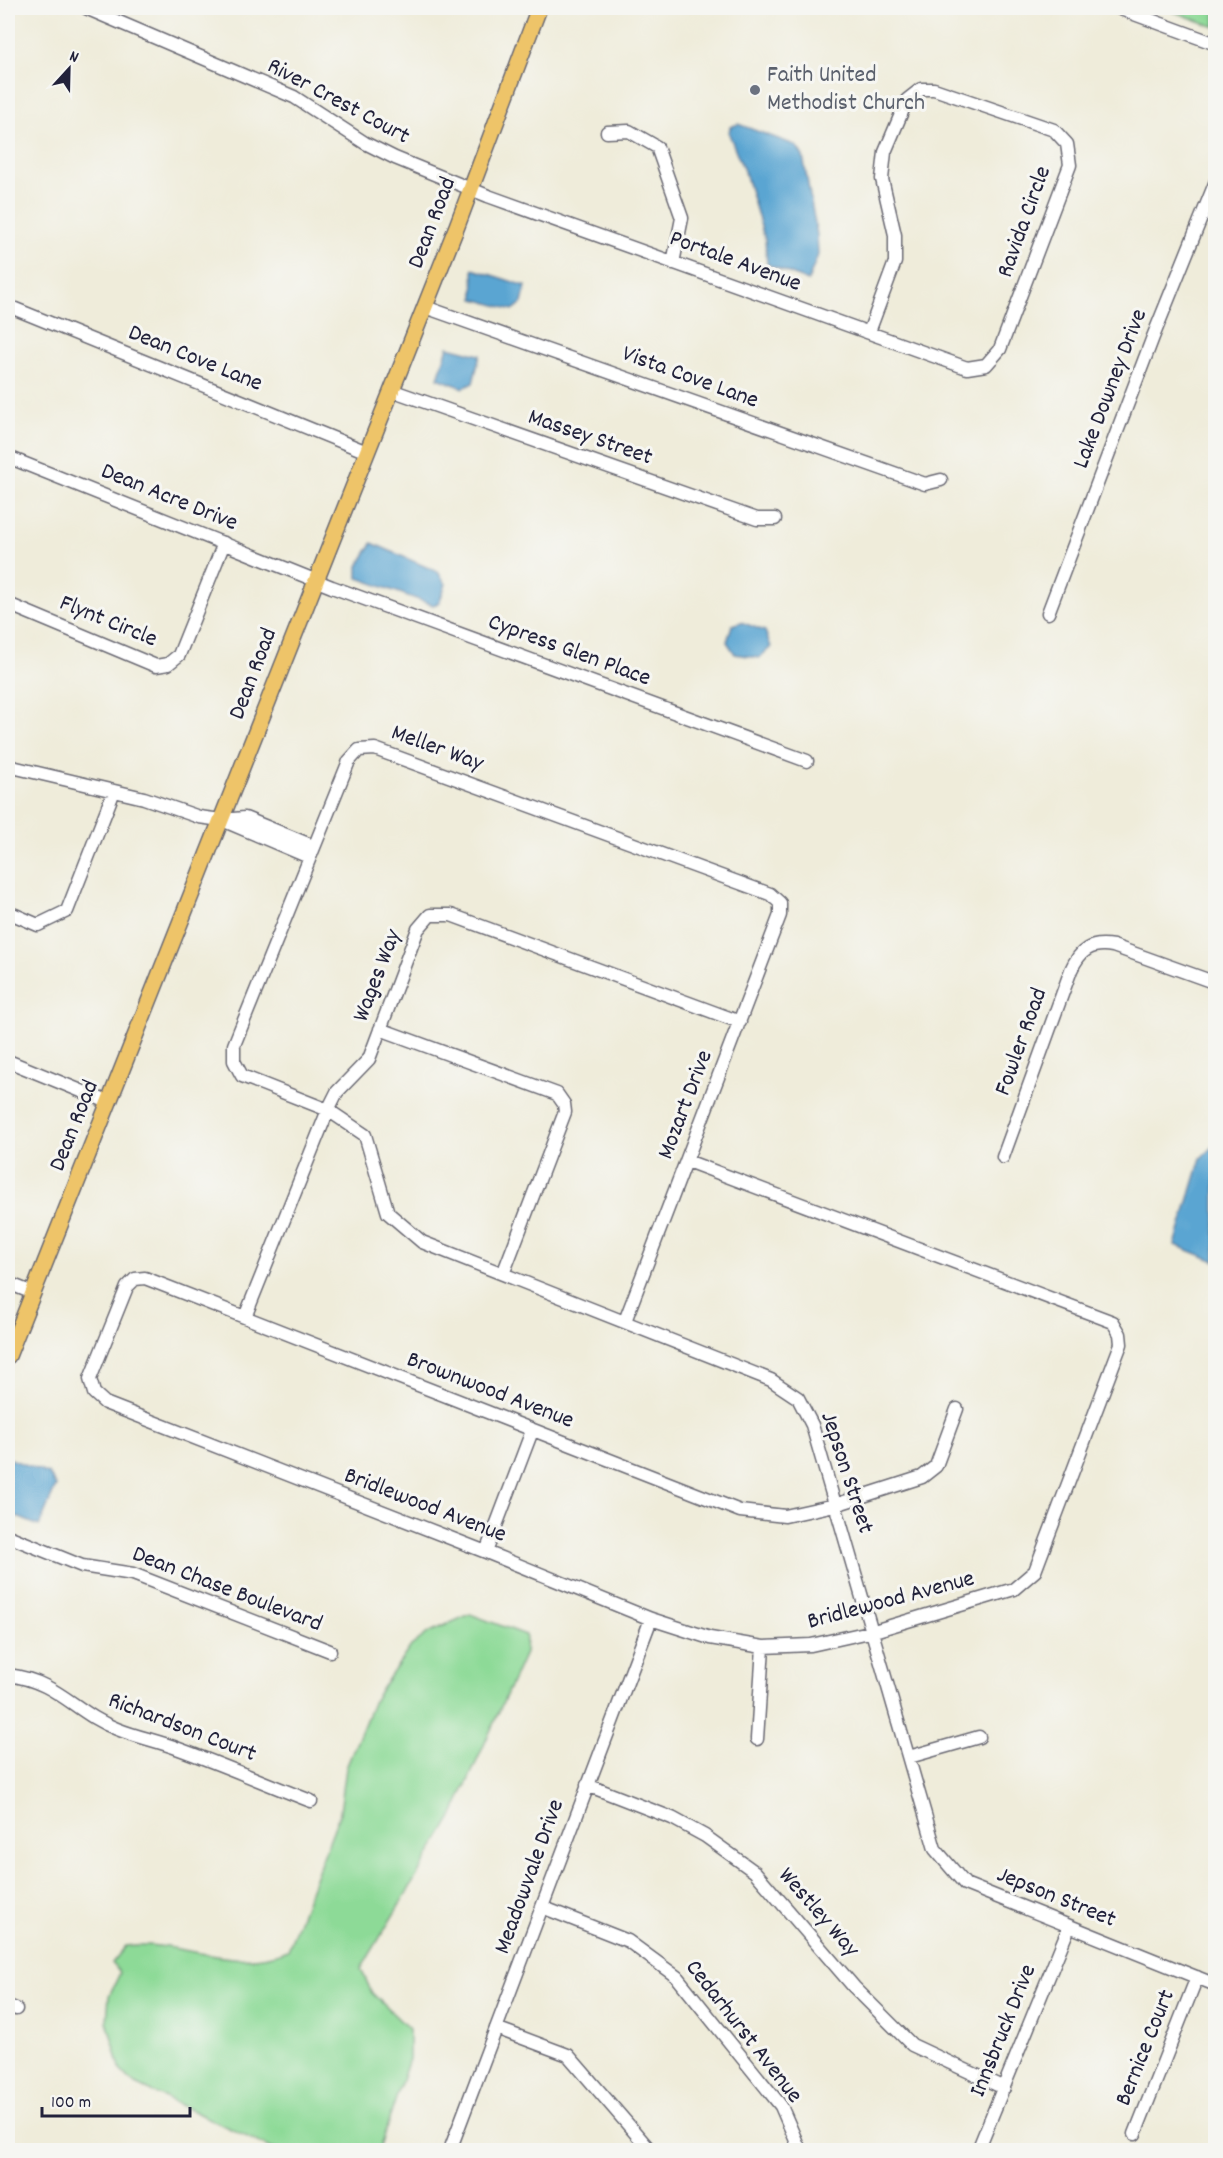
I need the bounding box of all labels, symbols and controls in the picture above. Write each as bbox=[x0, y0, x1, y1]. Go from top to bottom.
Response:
north arrow bbox=[39, 39, 99, 99]
text: N bbox=[66, 45, 82, 70]
street label: River Crest Court bbox=[261, 50, 416, 154]
place label: Faith United Methodist Church bbox=[767, 59, 925, 121]
marker: Faith United Methodist Church bbox=[748, 83, 762, 97]
street label: Ravida Circle bbox=[989, 161, 1061, 283]
street label: Dean Road bbox=[400, 172, 466, 274]
street label: Portale Avenue bbox=[664, 222, 806, 302]
street label: Lake Downey Drive bbox=[1065, 304, 1157, 474]
street label: Dean Cove Lane bbox=[123, 317, 267, 401]
street label: Vista Cove Lane bbox=[617, 338, 763, 418]
street label: Massey Street bbox=[523, 401, 657, 475]
street label: Dean Acre Drive bbox=[96, 455, 242, 541]
street label: Flynt Circle bbox=[54, 587, 162, 657]
street label: Cypress Glen Place bbox=[483, 606, 655, 696]
street label: Dean Road bbox=[221, 623, 287, 725]
street label: Meller Way bbox=[386, 717, 489, 782]
street label: Wages Way bbox=[345, 924, 412, 1027]
street label: Fowler Road bbox=[987, 983, 1057, 1101]
street label: Mozart Drive bbox=[650, 1045, 722, 1165]
street label: Dean Road bbox=[41, 1075, 109, 1177]
street label: Brownwood Avenue bbox=[401, 1343, 579, 1439]
street label: Jepson Street bbox=[810, 1408, 882, 1538]
street label: Bridlewood Avenue bbox=[339, 1459, 511, 1553]
street label: Dean Chase Boulevard bbox=[127, 1538, 327, 1642]
street label: Bridlewood Avenue bbox=[804, 1562, 978, 1640]
street label: Richardson Court bbox=[103, 1684, 261, 1772]
street label: Meadowvale Drive bbox=[486, 1795, 574, 1959]
street label: Jepson Street bbox=[991, 1859, 1121, 1937]
street label: Westley Way bbox=[769, 1861, 868, 1966]
street label: Cedarhurst Avenue bbox=[676, 1953, 810, 2111]
street label: Innsbruck Drive bbox=[962, 1959, 1046, 2103]
street label: Bernice Court bbox=[1107, 1985, 1185, 2111]
scale bar bbox=[42, 2080, 190, 2118]
text: 100 m bbox=[51, 2091, 91, 2116]

